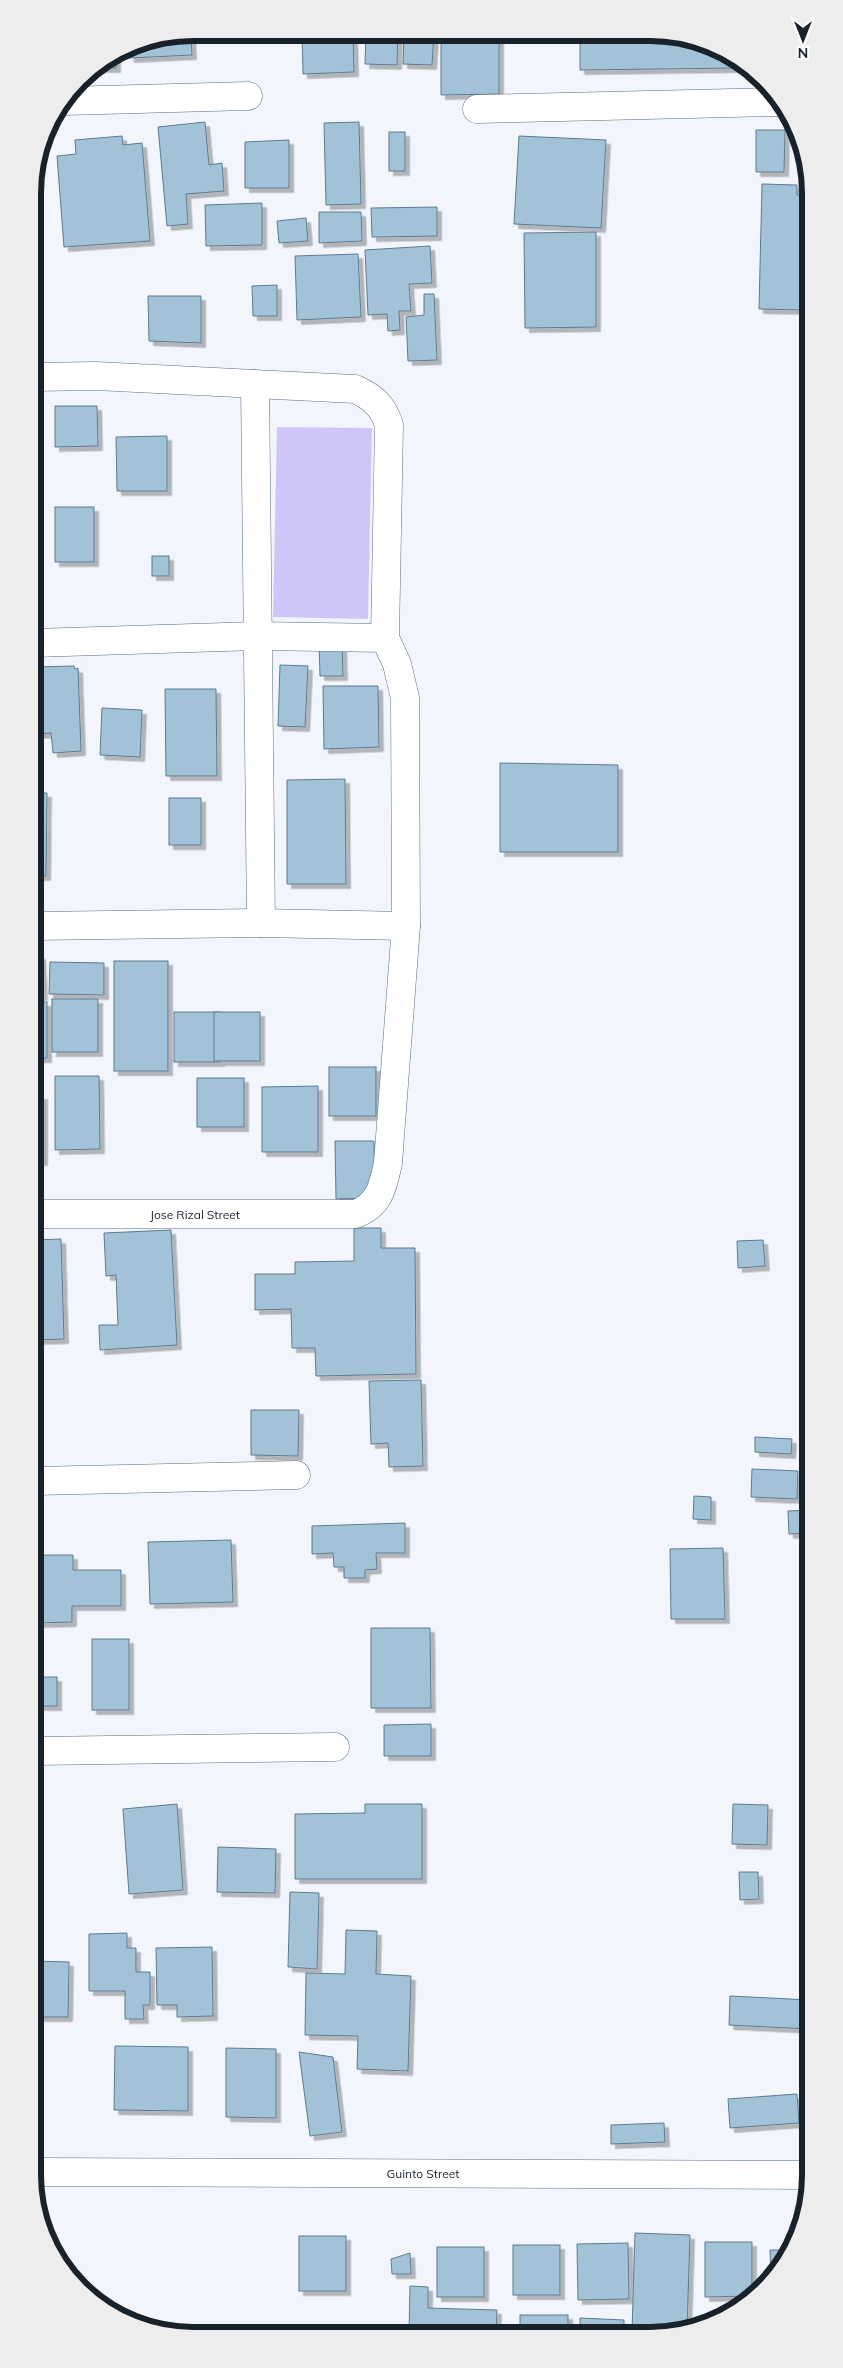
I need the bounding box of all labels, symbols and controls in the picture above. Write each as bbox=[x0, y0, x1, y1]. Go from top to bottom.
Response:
north arrow bbox=[778, 15, 828, 65]
text: N bbox=[798, 44, 808, 62]
street label: Jose Rizal Street bbox=[150, 1207, 240, 1222]
street label: Guinto Street bbox=[387, 2166, 459, 2181]

